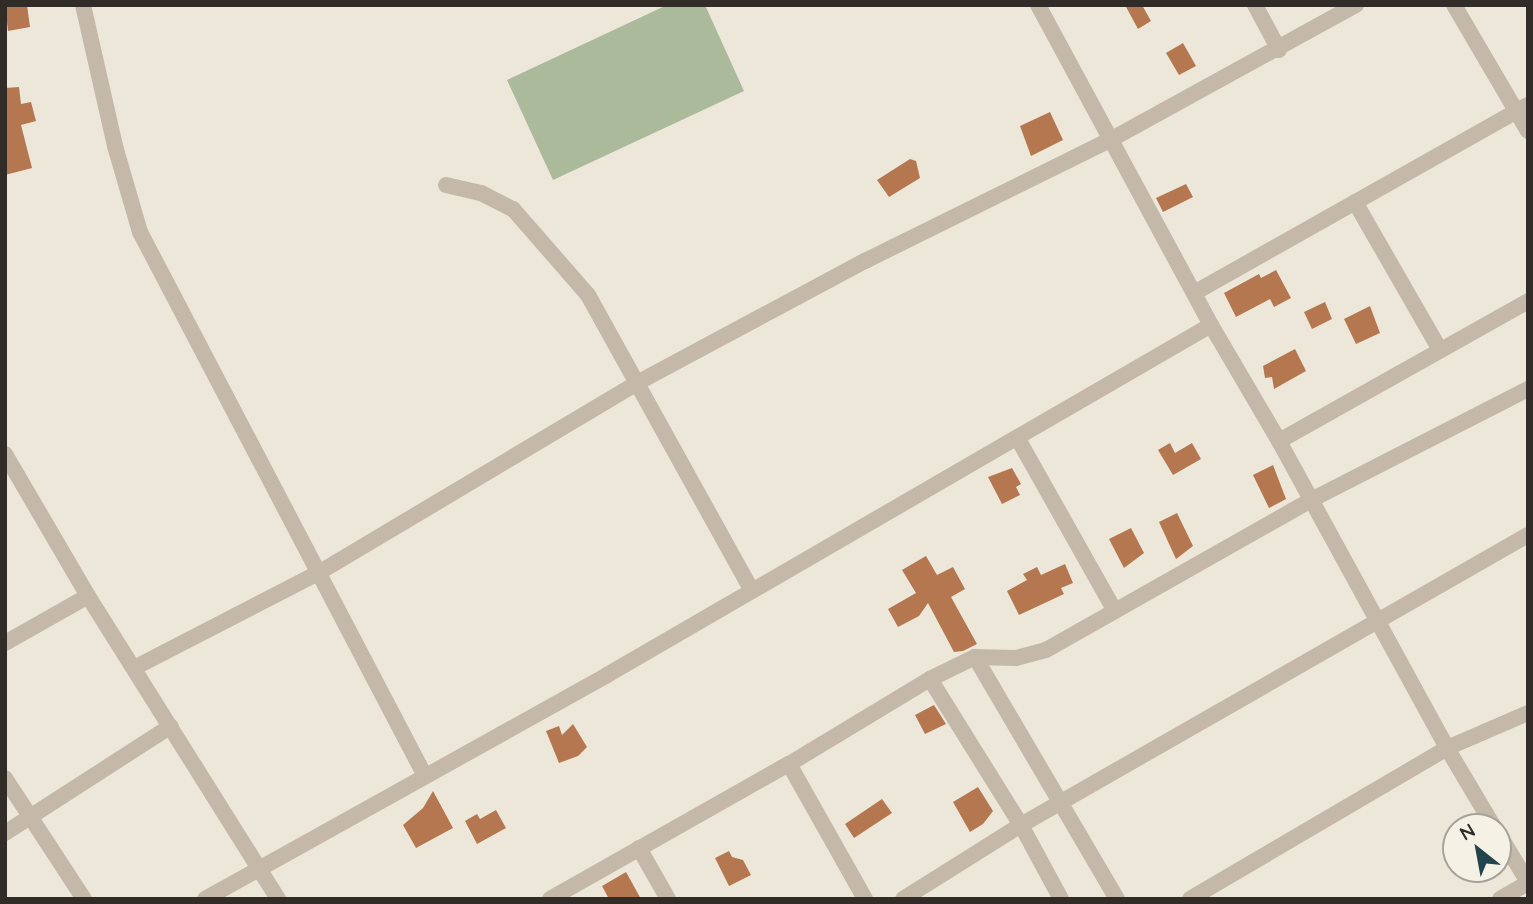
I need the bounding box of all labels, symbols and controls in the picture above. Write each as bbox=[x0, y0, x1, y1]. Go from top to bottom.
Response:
north arrow bbox=[1442, 813, 1512, 883]
text: N bbox=[1455, 818, 1479, 846]

